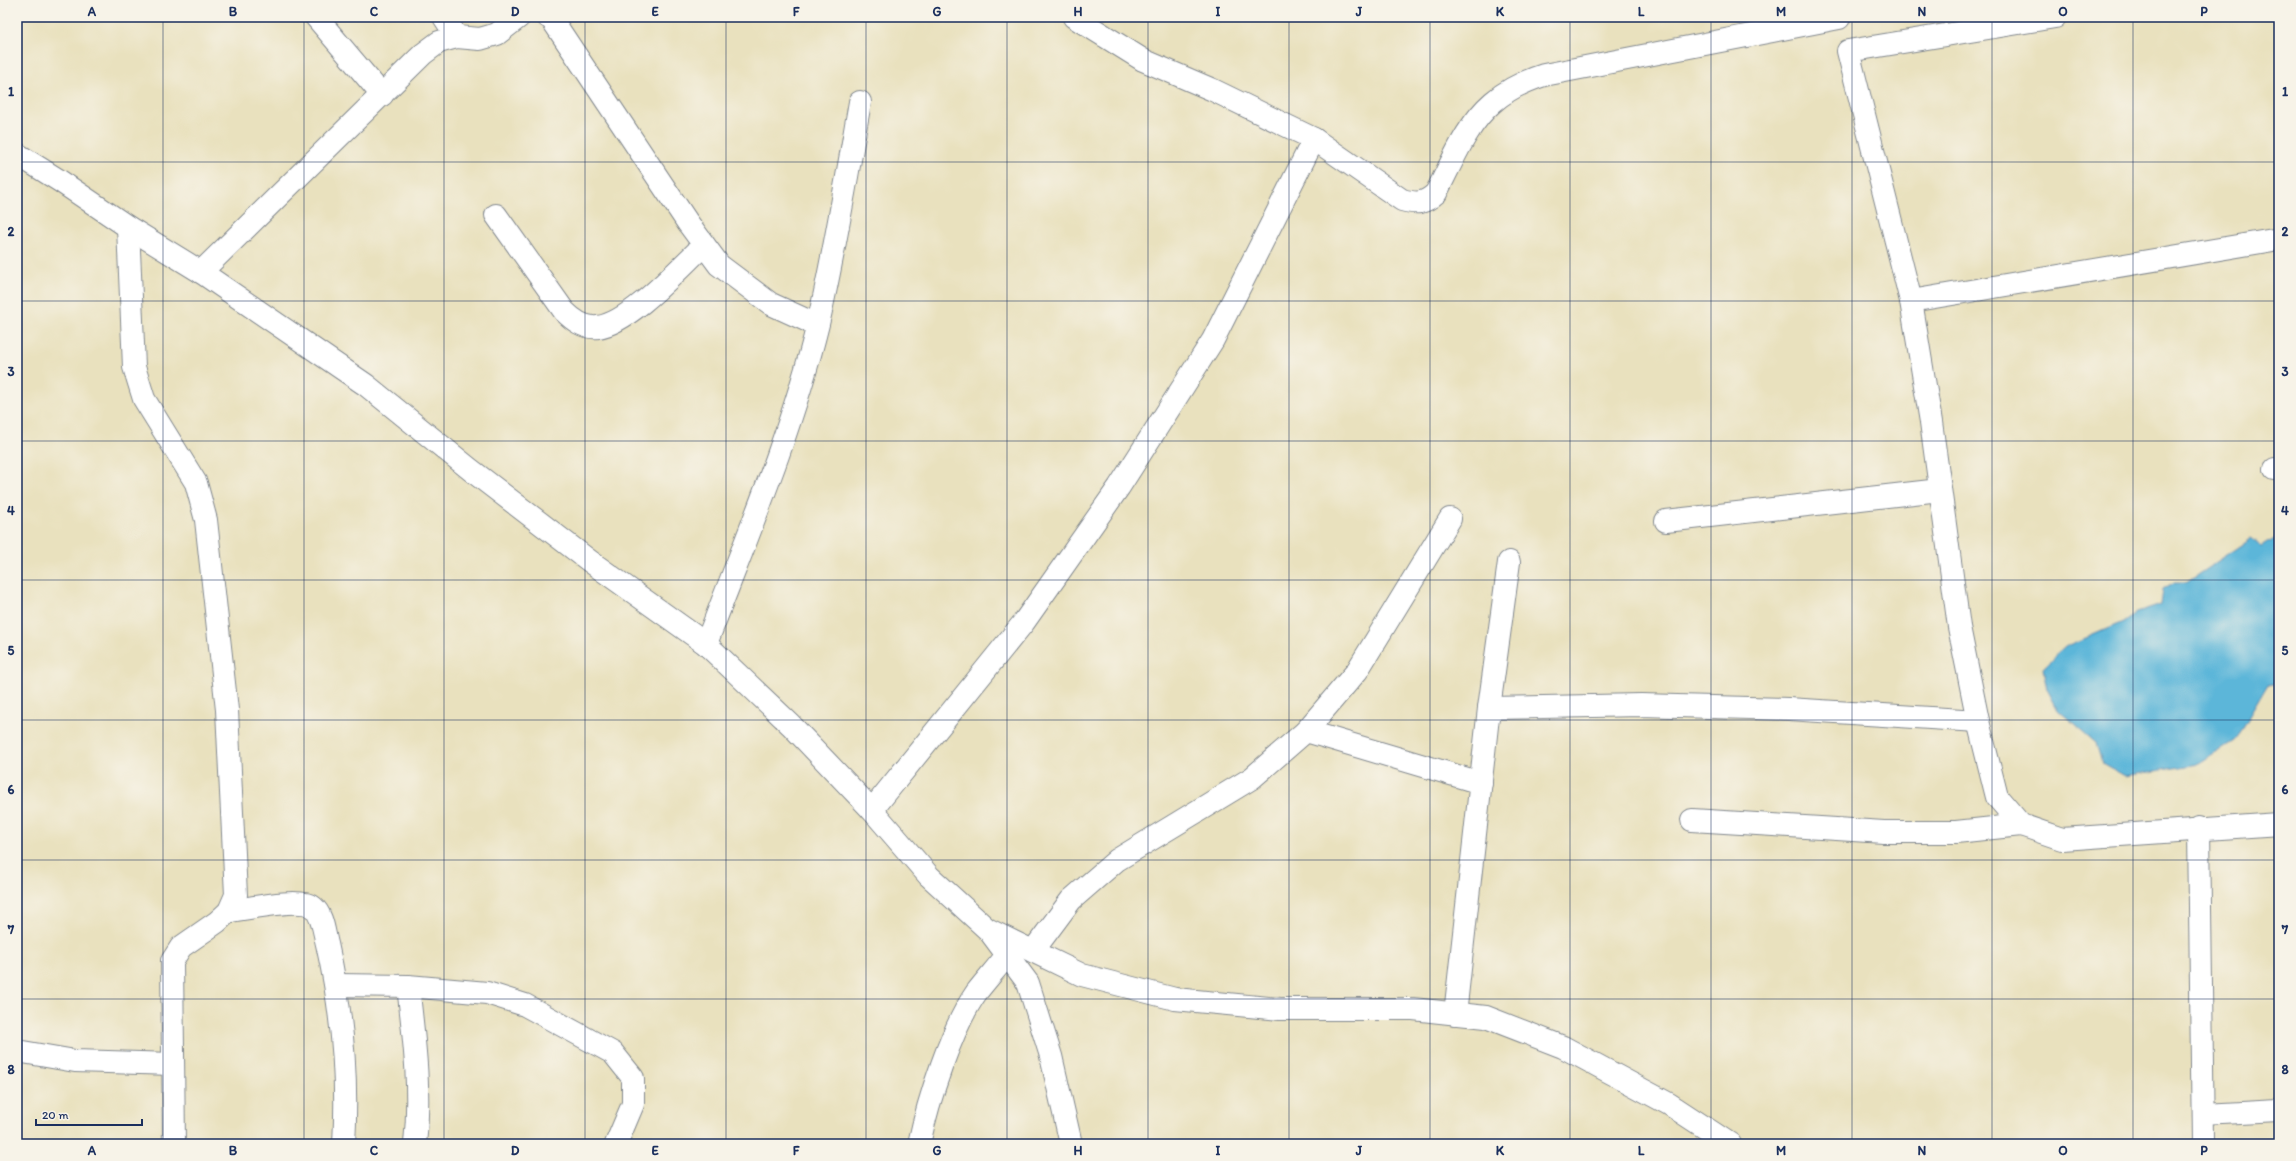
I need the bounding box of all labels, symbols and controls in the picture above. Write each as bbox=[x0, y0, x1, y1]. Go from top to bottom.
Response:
text: A bbox=[87, 4, 97, 19]
text: B bbox=[229, 4, 238, 19]
text: C bbox=[370, 4, 379, 19]
text: D bbox=[511, 4, 520, 19]
text: E bbox=[651, 4, 659, 19]
text: F bbox=[793, 4, 800, 19]
text: G bbox=[933, 4, 942, 19]
text: H bbox=[1074, 4, 1083, 19]
text: I bbox=[1216, 4, 1221, 19]
text: J bbox=[1355, 4, 1363, 19]
text: K bbox=[1496, 4, 1505, 19]
text: L bbox=[1638, 4, 1645, 19]
text: M bbox=[1776, 4, 1786, 19]
text: N bbox=[1918, 4, 1927, 19]
text: O bbox=[2058, 4, 2068, 19]
text: P bbox=[2200, 4, 2208, 19]
text: 1 bbox=[8, 84, 14, 99]
text: 1 bbox=[2282, 84, 2288, 99]
text: 2 bbox=[8, 224, 15, 239]
text: 2 bbox=[2282, 224, 2289, 239]
text: 3 bbox=[7, 364, 15, 379]
text: 3 bbox=[2281, 364, 2289, 379]
text: 4 bbox=[7, 503, 15, 518]
text: 4 bbox=[2281, 503, 2289, 518]
text: 5 bbox=[8, 643, 15, 658]
text: 5 bbox=[2282, 643, 2289, 658]
text: 6 bbox=[8, 782, 15, 797]
text: 6 bbox=[2282, 782, 2289, 797]
text: 7 bbox=[7, 922, 15, 937]
text: 7 bbox=[2281, 922, 2289, 937]
text: 8 bbox=[7, 1062, 15, 1077]
text: 8 bbox=[2281, 1062, 2289, 1077]
scale bar bbox=[36, 1101, 142, 1127]
text: 20 m bbox=[42, 1108, 69, 1122]
text: A bbox=[87, 1143, 97, 1158]
text: B bbox=[229, 1143, 238, 1158]
text: C bbox=[370, 1143, 379, 1158]
text: D bbox=[511, 1143, 520, 1158]
text: E bbox=[651, 1143, 659, 1158]
text: F bbox=[793, 1143, 800, 1158]
text: G bbox=[933, 1143, 942, 1158]
text: H bbox=[1074, 1143, 1083, 1158]
text: I bbox=[1216, 1143, 1221, 1158]
text: J bbox=[1355, 1143, 1363, 1158]
text: K bbox=[1496, 1143, 1505, 1158]
text: L bbox=[1638, 1143, 1645, 1158]
text: M bbox=[1776, 1143, 1786, 1158]
text: N bbox=[1918, 1143, 1927, 1158]
text: O bbox=[2058, 1143, 2068, 1158]
text: P bbox=[2200, 1143, 2208, 1158]

